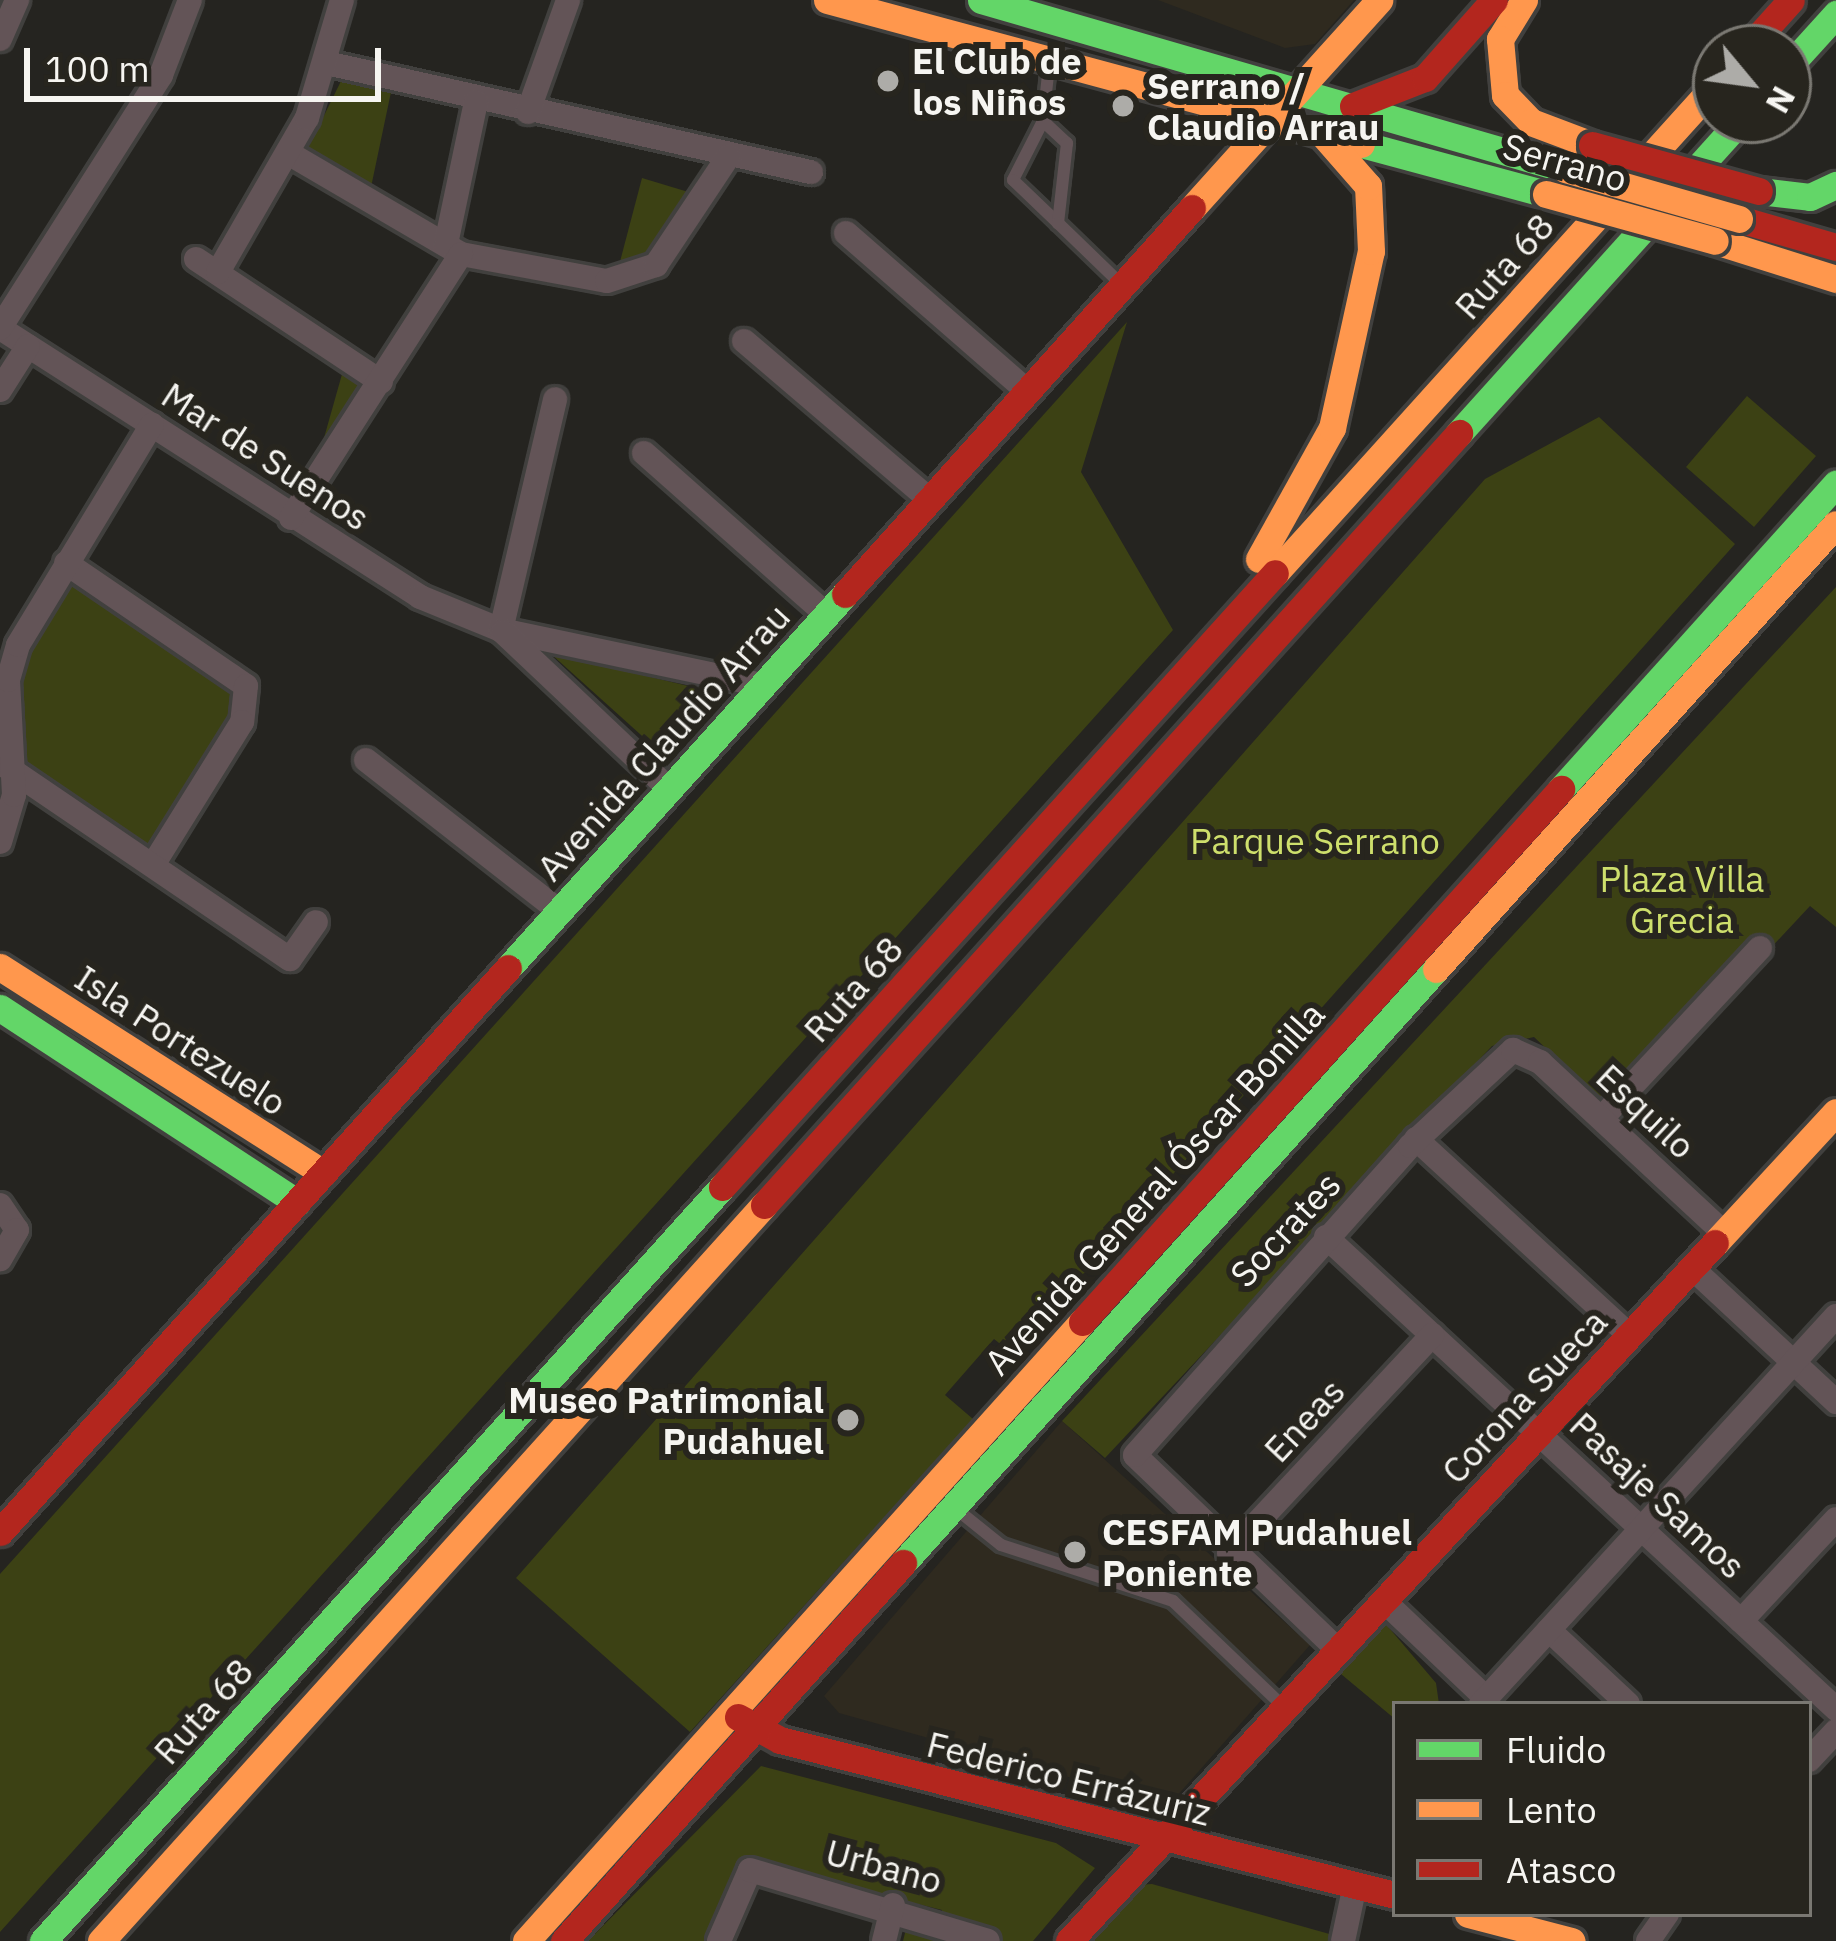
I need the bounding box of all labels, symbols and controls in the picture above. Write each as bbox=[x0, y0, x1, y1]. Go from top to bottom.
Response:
scale bar bbox=[30, 24, 387, 98]
north arrow bbox=[1692, 24, 1812, 144]
place label: El Club de los Niños bbox=[912, 38, 1082, 123]
text: 100 m bbox=[45, 45, 150, 92]
place label: Serrano / Claudio Arrau bbox=[1147, 63, 1379, 148]
marker: El Club de los Niños bbox=[875, 68, 901, 94]
text: N bbox=[1757, 79, 1806, 121]
marker: Serrano / Claudio Arrau bbox=[1110, 93, 1136, 119]
street label: Serrano bbox=[1498, 124, 1632, 200]
street label: Ruta 68 bbox=[1445, 204, 1563, 328]
street label: Mar de Suenos bbox=[154, 373, 378, 539]
street label: Avenida Claudio Arrau bbox=[528, 595, 798, 889]
park label: Parque Serrano bbox=[1190, 819, 1440, 863]
park label: Plaza Villa Grecia bbox=[1600, 856, 1764, 941]
street label: Ruta 68 bbox=[794, 927, 912, 1051]
street label: Isla Portezuelo bbox=[67, 956, 295, 1124]
street label: Avenida General Óscar Bonilla bbox=[975, 993, 1333, 1383]
street label: Esquilo bbox=[1588, 1055, 1704, 1167]
street label: Socrates bbox=[1221, 1163, 1349, 1295]
street label: Corona Sueca bbox=[1432, 1300, 1616, 1492]
street label: Eneas bbox=[1255, 1369, 1353, 1471]
place label: Museo Patrimonial Pudahuel bbox=[508, 1377, 824, 1462]
street label: Pasaje Samos bbox=[1561, 1403, 1755, 1587]
marker: Museo Patrimonial Pudahuel bbox=[835, 1407, 861, 1433]
place label: CESFAM Pudahuel Poniente bbox=[1102, 1509, 1412, 1594]
marker: CESFAM Pudahuel Poniente bbox=[1059, 1536, 1091, 1568]
street label: Ruta 68 bbox=[144, 1649, 262, 1773]
legend bbox=[1392, 1701, 1812, 1917]
street label: Federico Errázuriz bbox=[923, 1722, 1215, 1834]
text: Fluido bbox=[1506, 1726, 1606, 1773]
text: Lento bbox=[1506, 1786, 1597, 1833]
street label: Urbano bbox=[821, 1830, 947, 1902]
text: Atasco bbox=[1506, 1846, 1616, 1893]

